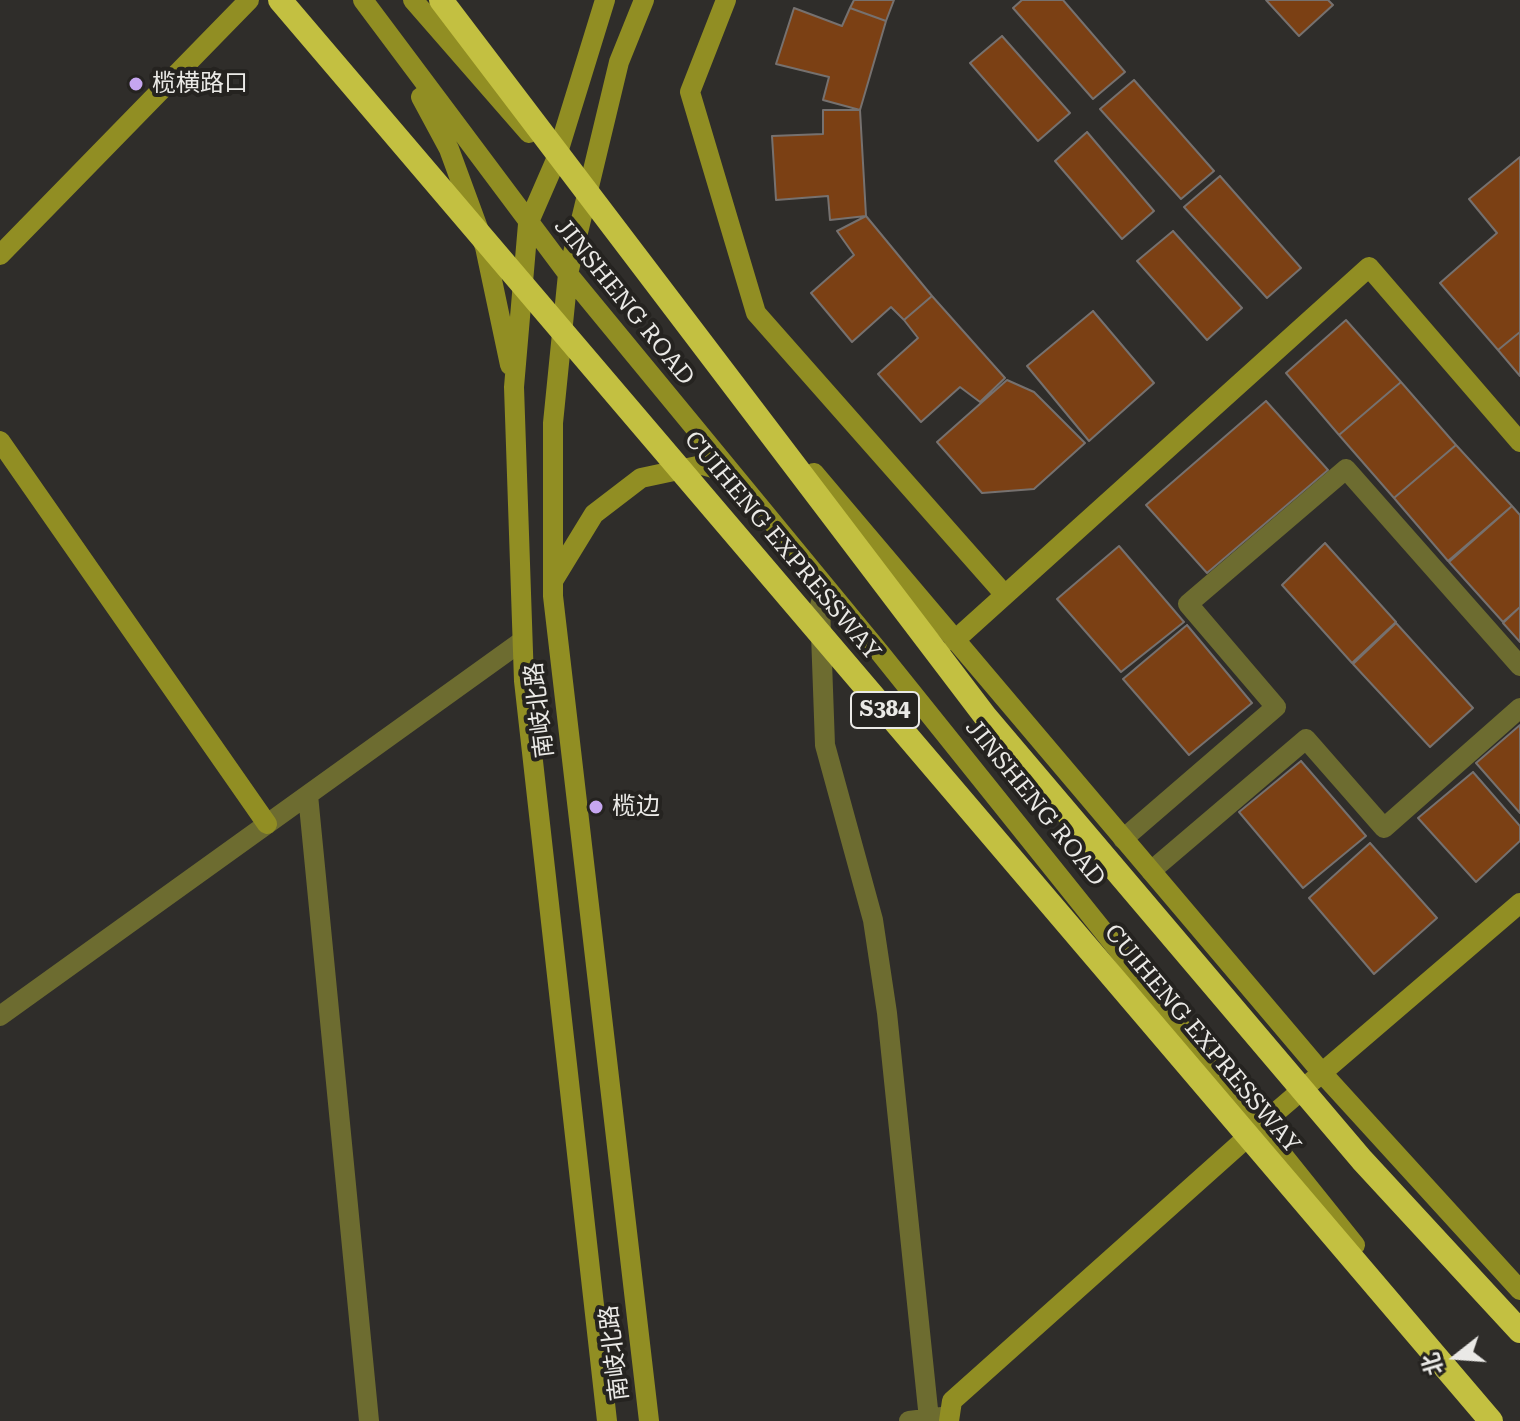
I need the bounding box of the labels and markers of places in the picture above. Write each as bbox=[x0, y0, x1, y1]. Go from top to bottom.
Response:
place label: 榄横路口 bbox=[152, 70, 248, 98]
marker: 榄横路口 bbox=[127, 75, 145, 93]
place label: 榄边 bbox=[612, 793, 660, 821]
marker: 榄边 bbox=[587, 798, 605, 816]

